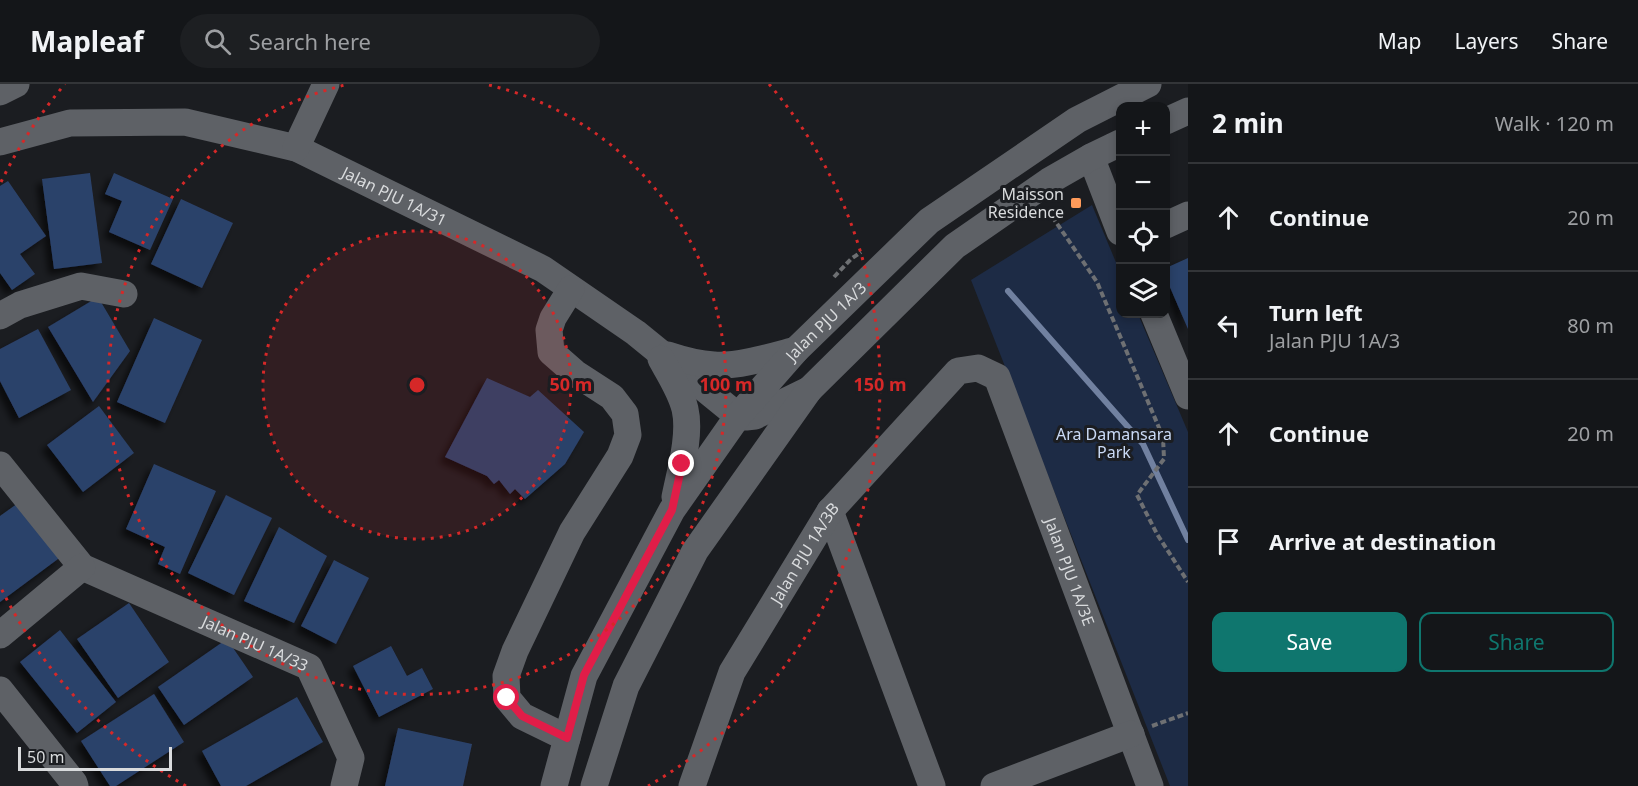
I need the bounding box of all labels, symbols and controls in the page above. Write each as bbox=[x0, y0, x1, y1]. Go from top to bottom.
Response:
search box bbox=[180, 14, 600, 68]
text: Mapleaf bbox=[30, 22, 144, 60]
icon: search bbox=[201, 25, 234, 58]
text: Search here bbox=[249, 26, 371, 56]
text: Map bbox=[1378, 27, 1422, 55]
text: Layers bbox=[1455, 27, 1519, 55]
text: Share bbox=[1552, 27, 1608, 55]
map controls bbox=[1116, 102, 1170, 318]
button: + bbox=[1116, 102, 1170, 156]
text: 2 min bbox=[1212, 105, 1284, 141]
text: Walk · 120 m bbox=[1495, 110, 1614, 137]
button: − bbox=[1116, 156, 1170, 210]
street label: Jalan PJU 1A/31 bbox=[336, 160, 450, 231]
place label: Maisson Residence bbox=[988, 183, 1064, 223]
marker: Maisson Residence bbox=[1069, 196, 1083, 210]
icon: ahead bbox=[1212, 201, 1245, 234]
text: Continue bbox=[1269, 202, 1369, 232]
text: 20 m bbox=[1567, 204, 1614, 231]
button: locate bbox=[1116, 210, 1170, 264]
button: layers bbox=[1116, 264, 1170, 318]
street label: Jalan PJU 1A/3 bbox=[779, 277, 871, 367]
text: Turn left bbox=[1269, 297, 1363, 327]
icon: left bbox=[1212, 309, 1245, 342]
text: 80 m bbox=[1567, 312, 1614, 339]
text: Jalan PJU 1A/3 bbox=[1269, 327, 1400, 354]
text: 50 m bbox=[550, 372, 592, 396]
text: 100 m bbox=[699, 372, 753, 396]
text: 150 m bbox=[853, 372, 907, 396]
centre of rings bbox=[407, 375, 427, 395]
icon: ahead bbox=[1212, 417, 1245, 450]
text: Continue bbox=[1269, 418, 1369, 448]
text: 20 m bbox=[1567, 420, 1614, 447]
park label: Ara Damansara Park bbox=[1056, 423, 1172, 463]
route end bbox=[668, 450, 694, 476]
street label: Jalan PJU 1A/3B bbox=[764, 497, 844, 610]
street label: Jalan PJU 1A/3E bbox=[1039, 513, 1100, 629]
icon: arrive bbox=[1212, 525, 1245, 558]
text: Arrive at destination bbox=[1269, 526, 1496, 556]
street label: Jalan PJU 1A/33 bbox=[197, 609, 312, 676]
button: Save bbox=[1212, 612, 1407, 672]
button: Share bbox=[1419, 612, 1614, 672]
route start bbox=[493, 684, 519, 710]
scale bar bbox=[18, 744, 172, 772]
text: 50 m bbox=[27, 746, 64, 768]

